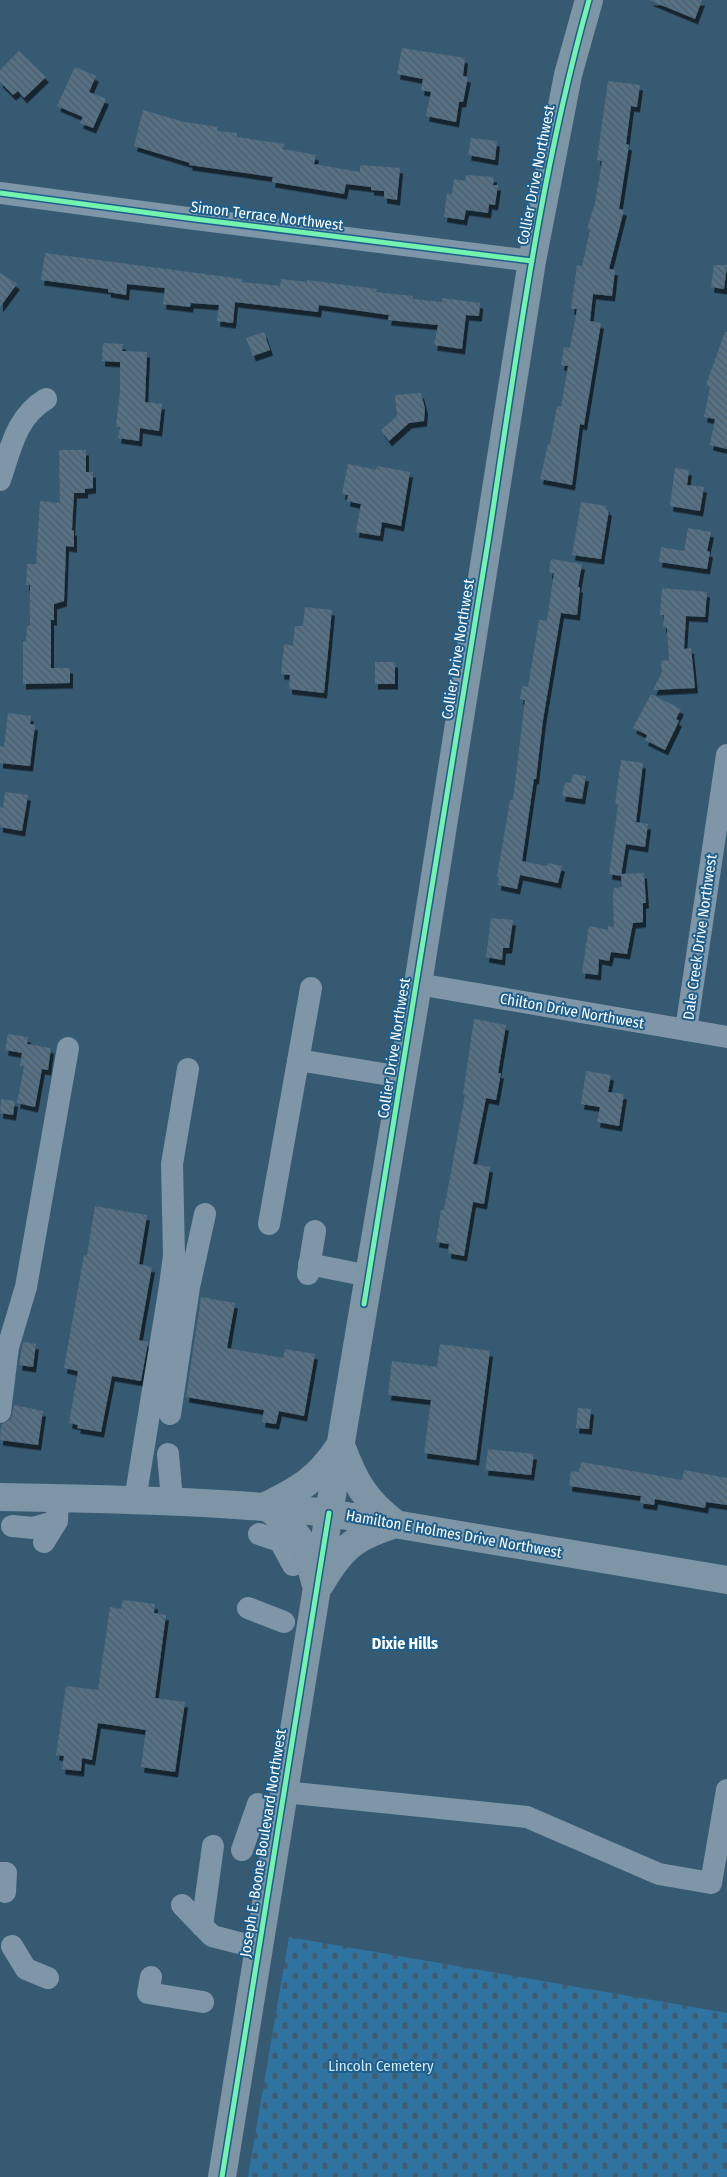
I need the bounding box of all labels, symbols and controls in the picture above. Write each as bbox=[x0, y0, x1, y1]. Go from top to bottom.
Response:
street label: Collier Drive Northwest bbox=[514, 104, 558, 246]
street label: Simon Terrace Northwest bbox=[190, 198, 344, 234]
street label: Collier Drive Northwest bbox=[438, 577, 478, 721]
street label: Dale Creek Drive Northwest bbox=[679, 853, 721, 1021]
street label: Collier Drive Northwest bbox=[374, 976, 414, 1120]
street label: Chilton Drive Northwest bbox=[499, 989, 646, 1033]
street label: Hamilton E Holmes Drive Northwest bbox=[345, 1506, 563, 1562]
district label: Dixie Hills bbox=[372, 1634, 438, 1653]
street label: Joseph E. Boone Boulevard Northwest bbox=[236, 1728, 290, 1958]
park label: Lincoln Cemetery bbox=[328, 2057, 434, 2075]

